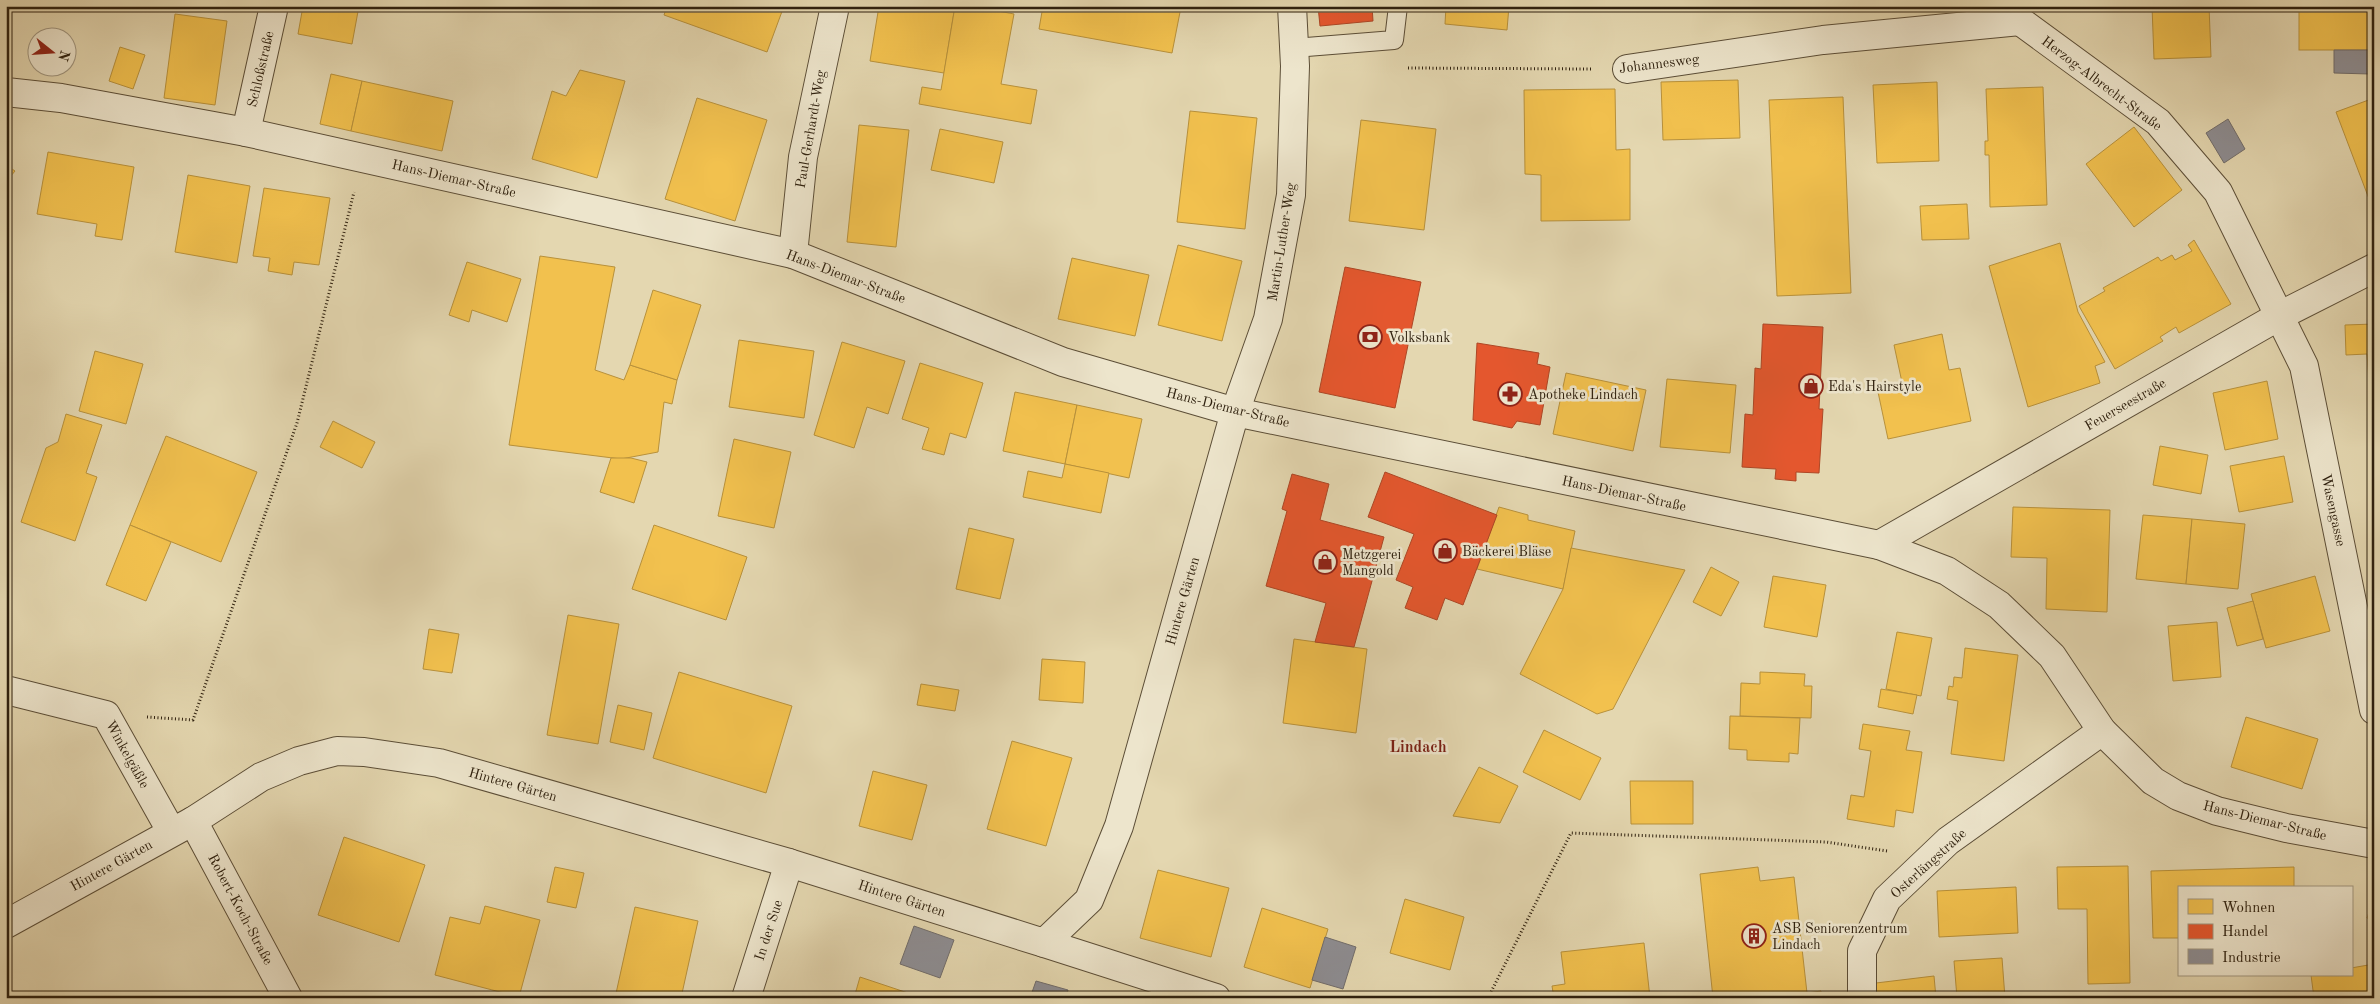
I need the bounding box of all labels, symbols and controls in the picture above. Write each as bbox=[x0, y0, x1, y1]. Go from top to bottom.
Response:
north arrow bbox=[28, 28, 78, 78]
street label: Schloßstraße bbox=[245, 30, 277, 109]
street label: Herzog-Albrecht-Straße bbox=[2039, 34, 2164, 134]
text: N bbox=[55, 48, 72, 63]
street label: Johannesweg bbox=[1618, 52, 1701, 76]
street label: Paul-Gerhardt-Weg bbox=[794, 69, 828, 189]
street label: Hans-Diemar-Straße bbox=[390, 158, 517, 200]
street label: Martin-Luther-Weg bbox=[1266, 181, 1298, 303]
street label: Hans-Diemar-Straße bbox=[784, 248, 907, 306]
bank icon: Volksbank bbox=[1357, 324, 1383, 350]
place label: Volksbank bbox=[1388, 331, 1450, 345]
shop icon: Eda's Hairstyle bbox=[1798, 373, 1824, 399]
street label: Feuerseestraße bbox=[2083, 376, 2168, 434]
place label: Eda's Hairstyle bbox=[1828, 380, 1921, 394]
pharmacy icon: Apotheke Lindach bbox=[1497, 381, 1523, 407]
street label: Hans-Diemar-Straße bbox=[1164, 386, 1291, 430]
place label: Apotheke Lindach bbox=[1528, 388, 1639, 402]
street label: Wasengasse bbox=[2318, 473, 2348, 548]
street label: Hans-Diemar-Straße bbox=[1560, 474, 1687, 514]
shop icon: Bäckerei Bläse bbox=[1432, 538, 1458, 564]
place label: Bäckerei Bläse bbox=[1462, 545, 1551, 559]
place label: Metzgerei Mangold bbox=[1342, 548, 1401, 578]
shop icon: Metzgerei Mangold bbox=[1312, 549, 1338, 575]
street label: Hintere Gärten bbox=[1164, 555, 1202, 647]
street label: Winkelgäßle bbox=[103, 718, 151, 791]
district label: Lindach bbox=[1389, 740, 1447, 756]
street label: Hintere Gärten bbox=[467, 766, 559, 804]
street label: Hans-Diemar-Straße bbox=[2201, 799, 2328, 843]
street label: Osterlängstraße bbox=[1888, 826, 1969, 901]
street label: Hintere Gärten bbox=[68, 837, 155, 894]
street label: Robert-Koch-Straße bbox=[205, 852, 275, 967]
street label: Hintere Gärten bbox=[856, 878, 948, 920]
legend bbox=[2178, 886, 2352, 976]
street label: In der Sue bbox=[753, 898, 785, 962]
text: Wohnen bbox=[2222, 901, 2275, 916]
place label: ASB Seniorenzentrum Lindach bbox=[1772, 922, 1908, 952]
building icon: ASB Seniorenzentrum Lindach bbox=[1741, 923, 1767, 949]
text: Handel bbox=[2222, 925, 2268, 940]
text: Industrie bbox=[2222, 951, 2281, 966]

